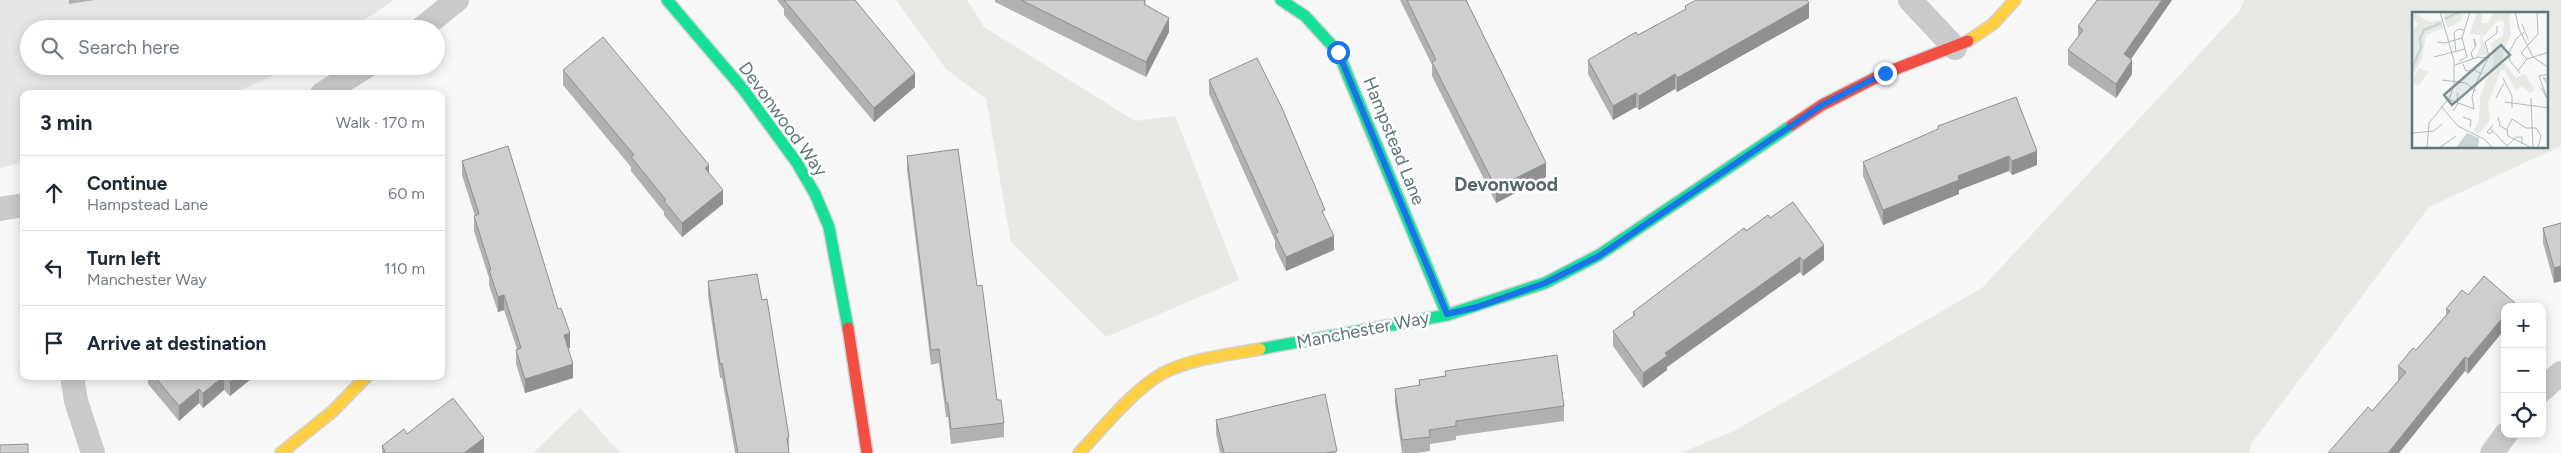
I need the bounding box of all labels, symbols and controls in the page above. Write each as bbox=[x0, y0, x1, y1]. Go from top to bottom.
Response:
inset map bbox=[2412, 12, 2548, 149]
search box bbox=[20, 20, 445, 75]
icon: search bbox=[38, 34, 66, 62]
text: Search here bbox=[78, 36, 180, 59]
route start bbox=[1327, 41, 1350, 64]
street label: Devonwood Way bbox=[734, 57, 832, 181]
route end bbox=[1874, 62, 1897, 85]
street label: Hampstead Lane bbox=[1358, 74, 1430, 208]
text: 3 min bbox=[40, 110, 92, 135]
text: Walk · 170 m bbox=[336, 113, 425, 132]
text: Continue bbox=[87, 172, 167, 195]
district label: Devonwood bbox=[1454, 173, 1558, 196]
icon: ahead bbox=[40, 179, 68, 207]
text: 60 m bbox=[388, 184, 425, 203]
text: Hampstead Lane bbox=[87, 195, 208, 214]
text: Turn left bbox=[87, 247, 161, 270]
icon: left bbox=[40, 254, 68, 282]
text: 110 m bbox=[384, 259, 425, 278]
text: Manchester Way bbox=[87, 270, 207, 289]
map controls bbox=[2501, 303, 2546, 438]
button: + bbox=[2501, 303, 2546, 348]
street label: Manchester Way bbox=[1295, 306, 1432, 354]
icon: arrive bbox=[40, 329, 68, 357]
text: Arrive at destination bbox=[87, 332, 266, 355]
button: − bbox=[2501, 348, 2546, 393]
button: locate bbox=[2501, 393, 2546, 438]

